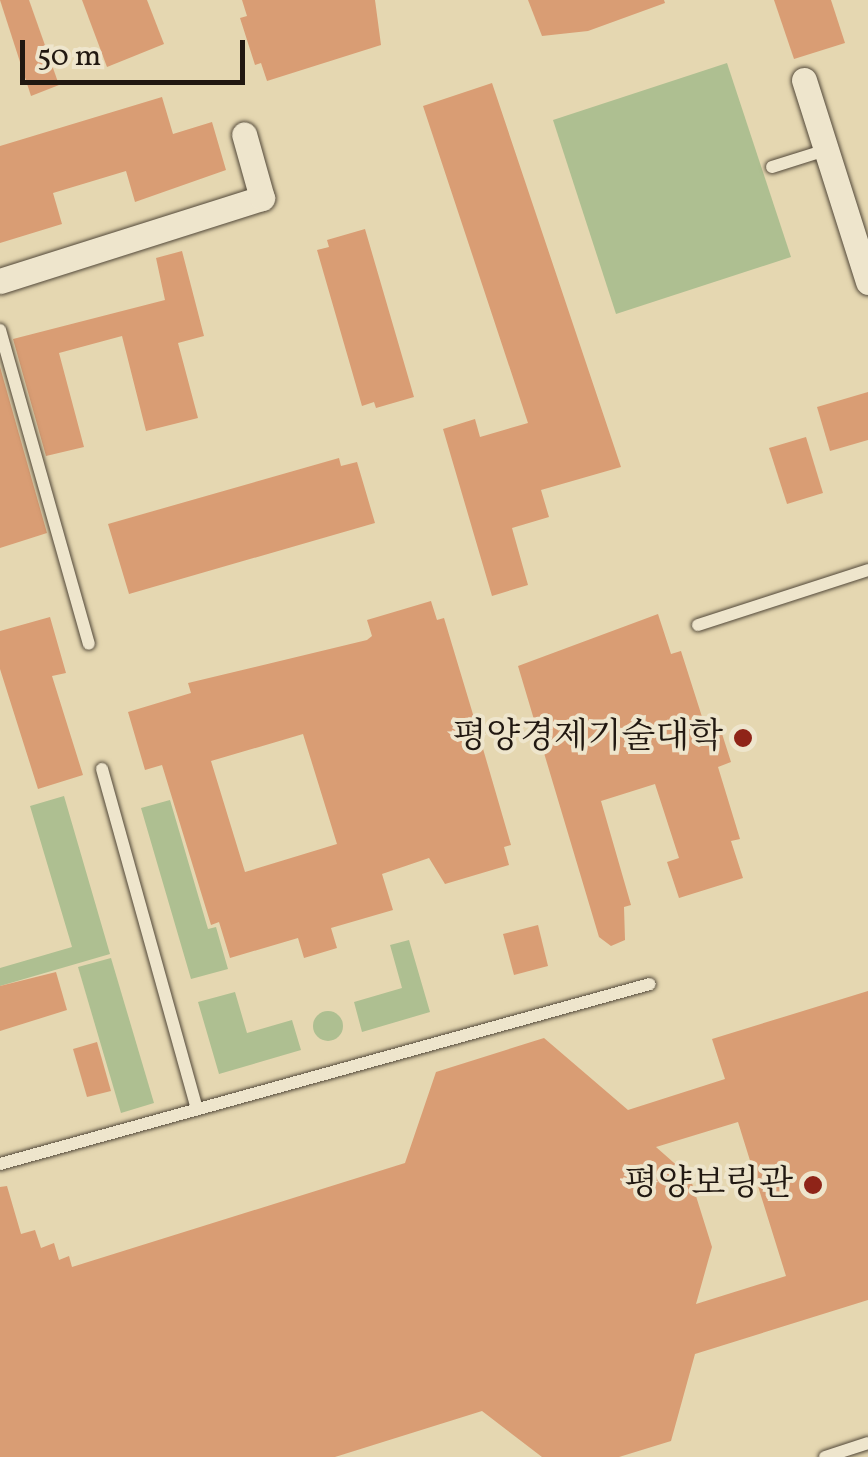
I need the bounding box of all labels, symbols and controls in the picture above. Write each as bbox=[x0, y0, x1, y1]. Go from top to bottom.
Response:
scale bar bbox=[25, 20, 250, 82]
text: 50 m bbox=[37, 36, 101, 78]
place label: 평양경제기술대학 bbox=[453, 717, 723, 759]
marker: 평양경제기술대학 bbox=[732, 727, 754, 749]
place label: 평양보링관 bbox=[624, 1164, 793, 1206]
marker: 평양보링관 bbox=[802, 1174, 824, 1196]

